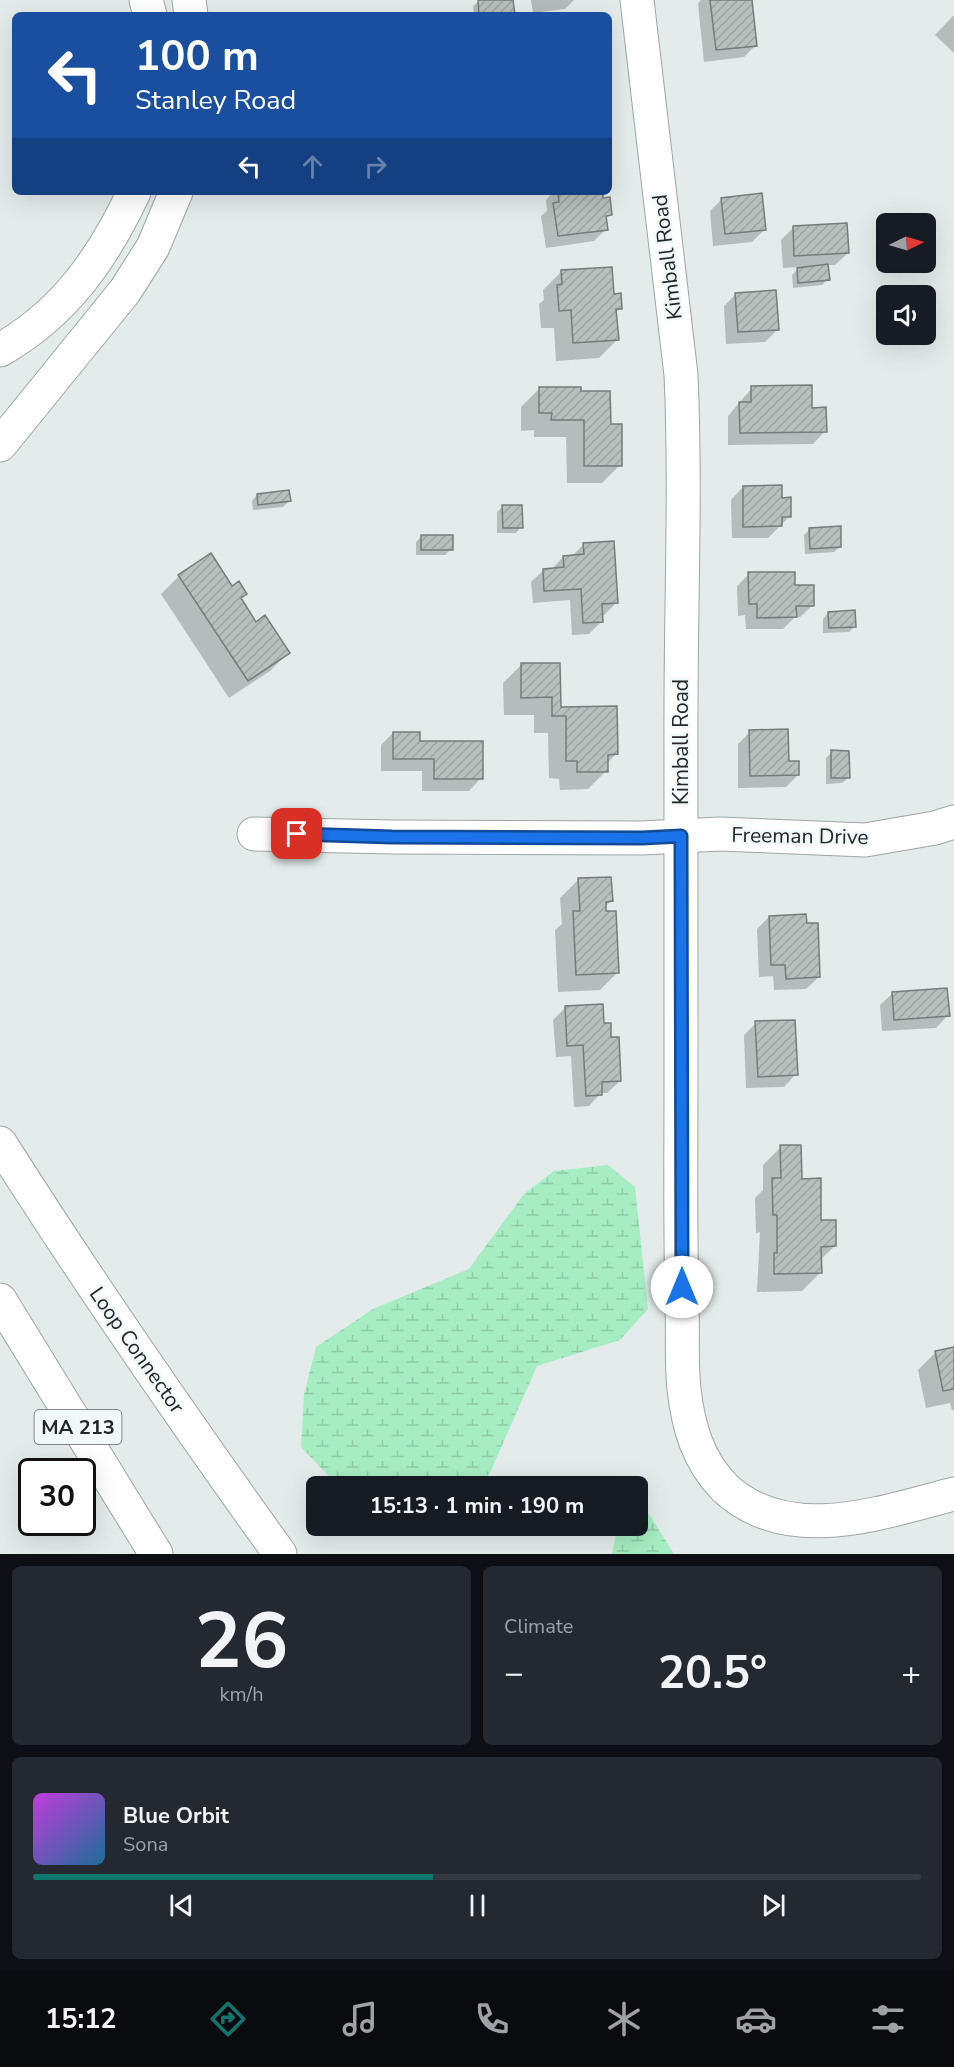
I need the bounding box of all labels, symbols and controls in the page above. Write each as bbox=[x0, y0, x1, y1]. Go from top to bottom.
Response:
text: 100 m bbox=[135, 28, 259, 85]
icon: left bbox=[36, 36, 114, 114]
text: Stanley Road bbox=[135, 82, 296, 119]
icon: left bbox=[233, 150, 266, 183]
icon: ahead bbox=[296, 150, 329, 183]
icon: right bbox=[359, 150, 392, 183]
street label: Kimball Road bbox=[645, 193, 689, 321]
north arrow bbox=[876, 213, 936, 273]
map controls bbox=[876, 213, 936, 345]
button: sound bbox=[876, 285, 936, 345]
street label: Kimball Road bbox=[667, 679, 695, 805]
pin bbox=[271, 808, 322, 859]
icon: arrive bbox=[280, 817, 313, 850]
street label: Freeman Drive bbox=[731, 821, 869, 851]
position arrow bbox=[650, 1255, 714, 1319]
street label: Loop Connector bbox=[83, 1281, 191, 1419]
road number: MA 213 bbox=[34, 1410, 122, 1444]
speed limit sign: 30 bbox=[18, 1458, 96, 1536]
text: 15:13 · 1 min · 190 m bbox=[370, 1491, 584, 1521]
text: 26 bbox=[195, 1588, 288, 1695]
text: Climate bbox=[504, 1613, 573, 1640]
text: 20.5° bbox=[658, 1643, 767, 1704]
text: − bbox=[504, 1651, 524, 1696]
text: + bbox=[901, 1651, 921, 1696]
text: km/h bbox=[219, 1681, 264, 1708]
text: Blue Orbit bbox=[123, 1801, 229, 1831]
text: Sona bbox=[123, 1831, 168, 1858]
icon: previous bbox=[165, 1889, 198, 1922]
icon: pause bbox=[461, 1889, 494, 1922]
icon: next bbox=[757, 1889, 790, 1922]
icon: directions bbox=[207, 1998, 249, 2040]
icon: music bbox=[339, 1998, 381, 2040]
icon: phone bbox=[471, 1998, 513, 2040]
icon: climate bbox=[603, 1998, 645, 2040]
icon: car bbox=[735, 1998, 777, 2040]
icon: filters bbox=[867, 1998, 909, 2040]
text: 15:12 bbox=[45, 2001, 117, 2038]

